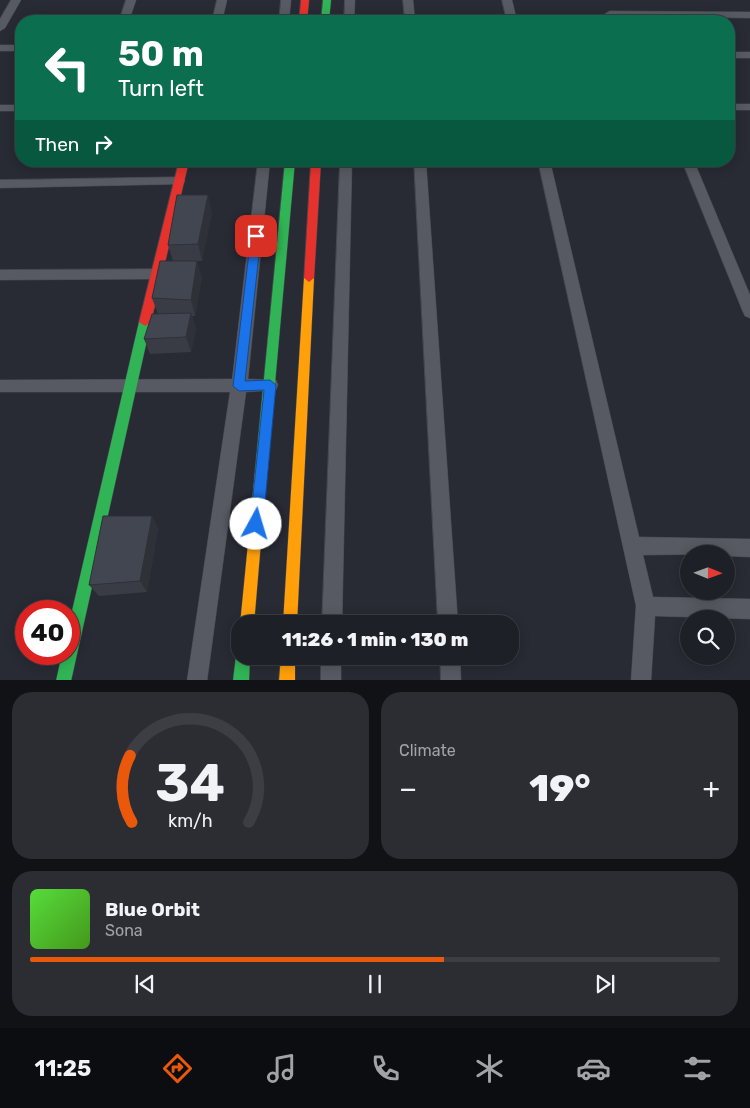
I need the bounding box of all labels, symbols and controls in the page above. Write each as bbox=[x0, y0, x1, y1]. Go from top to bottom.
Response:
text: 50 m bbox=[118, 33, 204, 75]
icon: left bbox=[35, 35, 100, 100]
text: Turn left bbox=[118, 75, 204, 102]
icon: right bbox=[89, 130, 117, 158]
text: Then bbox=[35, 133, 79, 156]
pin bbox=[235, 215, 277, 257]
icon: arrive bbox=[242, 222, 270, 250]
position arrow bbox=[229, 497, 281, 549]
north arrow bbox=[680, 545, 735, 600]
map controls bbox=[680, 545, 735, 665]
speed limit sign: 40 bbox=[15, 600, 80, 665]
button: search bbox=[680, 610, 735, 665]
text: 11:26 · 1 min · 130 m bbox=[282, 628, 468, 651]
text: Climate bbox=[399, 741, 456, 760]
text: 34 bbox=[156, 752, 225, 814]
text: 19° bbox=[529, 765, 590, 811]
text: − bbox=[399, 772, 417, 805]
text: + bbox=[703, 772, 720, 805]
text: km/h bbox=[168, 810, 213, 831]
text: Blue Orbit bbox=[105, 898, 200, 921]
text: Sona bbox=[105, 921, 143, 940]
icon: previous bbox=[131, 970, 159, 998]
icon: pause bbox=[361, 970, 389, 998]
icon: next bbox=[591, 970, 619, 998]
icon: directions bbox=[160, 1051, 195, 1086]
icon: music bbox=[264, 1051, 299, 1086]
icon: phone bbox=[368, 1051, 403, 1086]
icon: climate bbox=[472, 1051, 507, 1086]
icon: car bbox=[576, 1051, 611, 1086]
icon: filters bbox=[680, 1051, 715, 1086]
text: 11:25 bbox=[35, 1055, 91, 1082]

